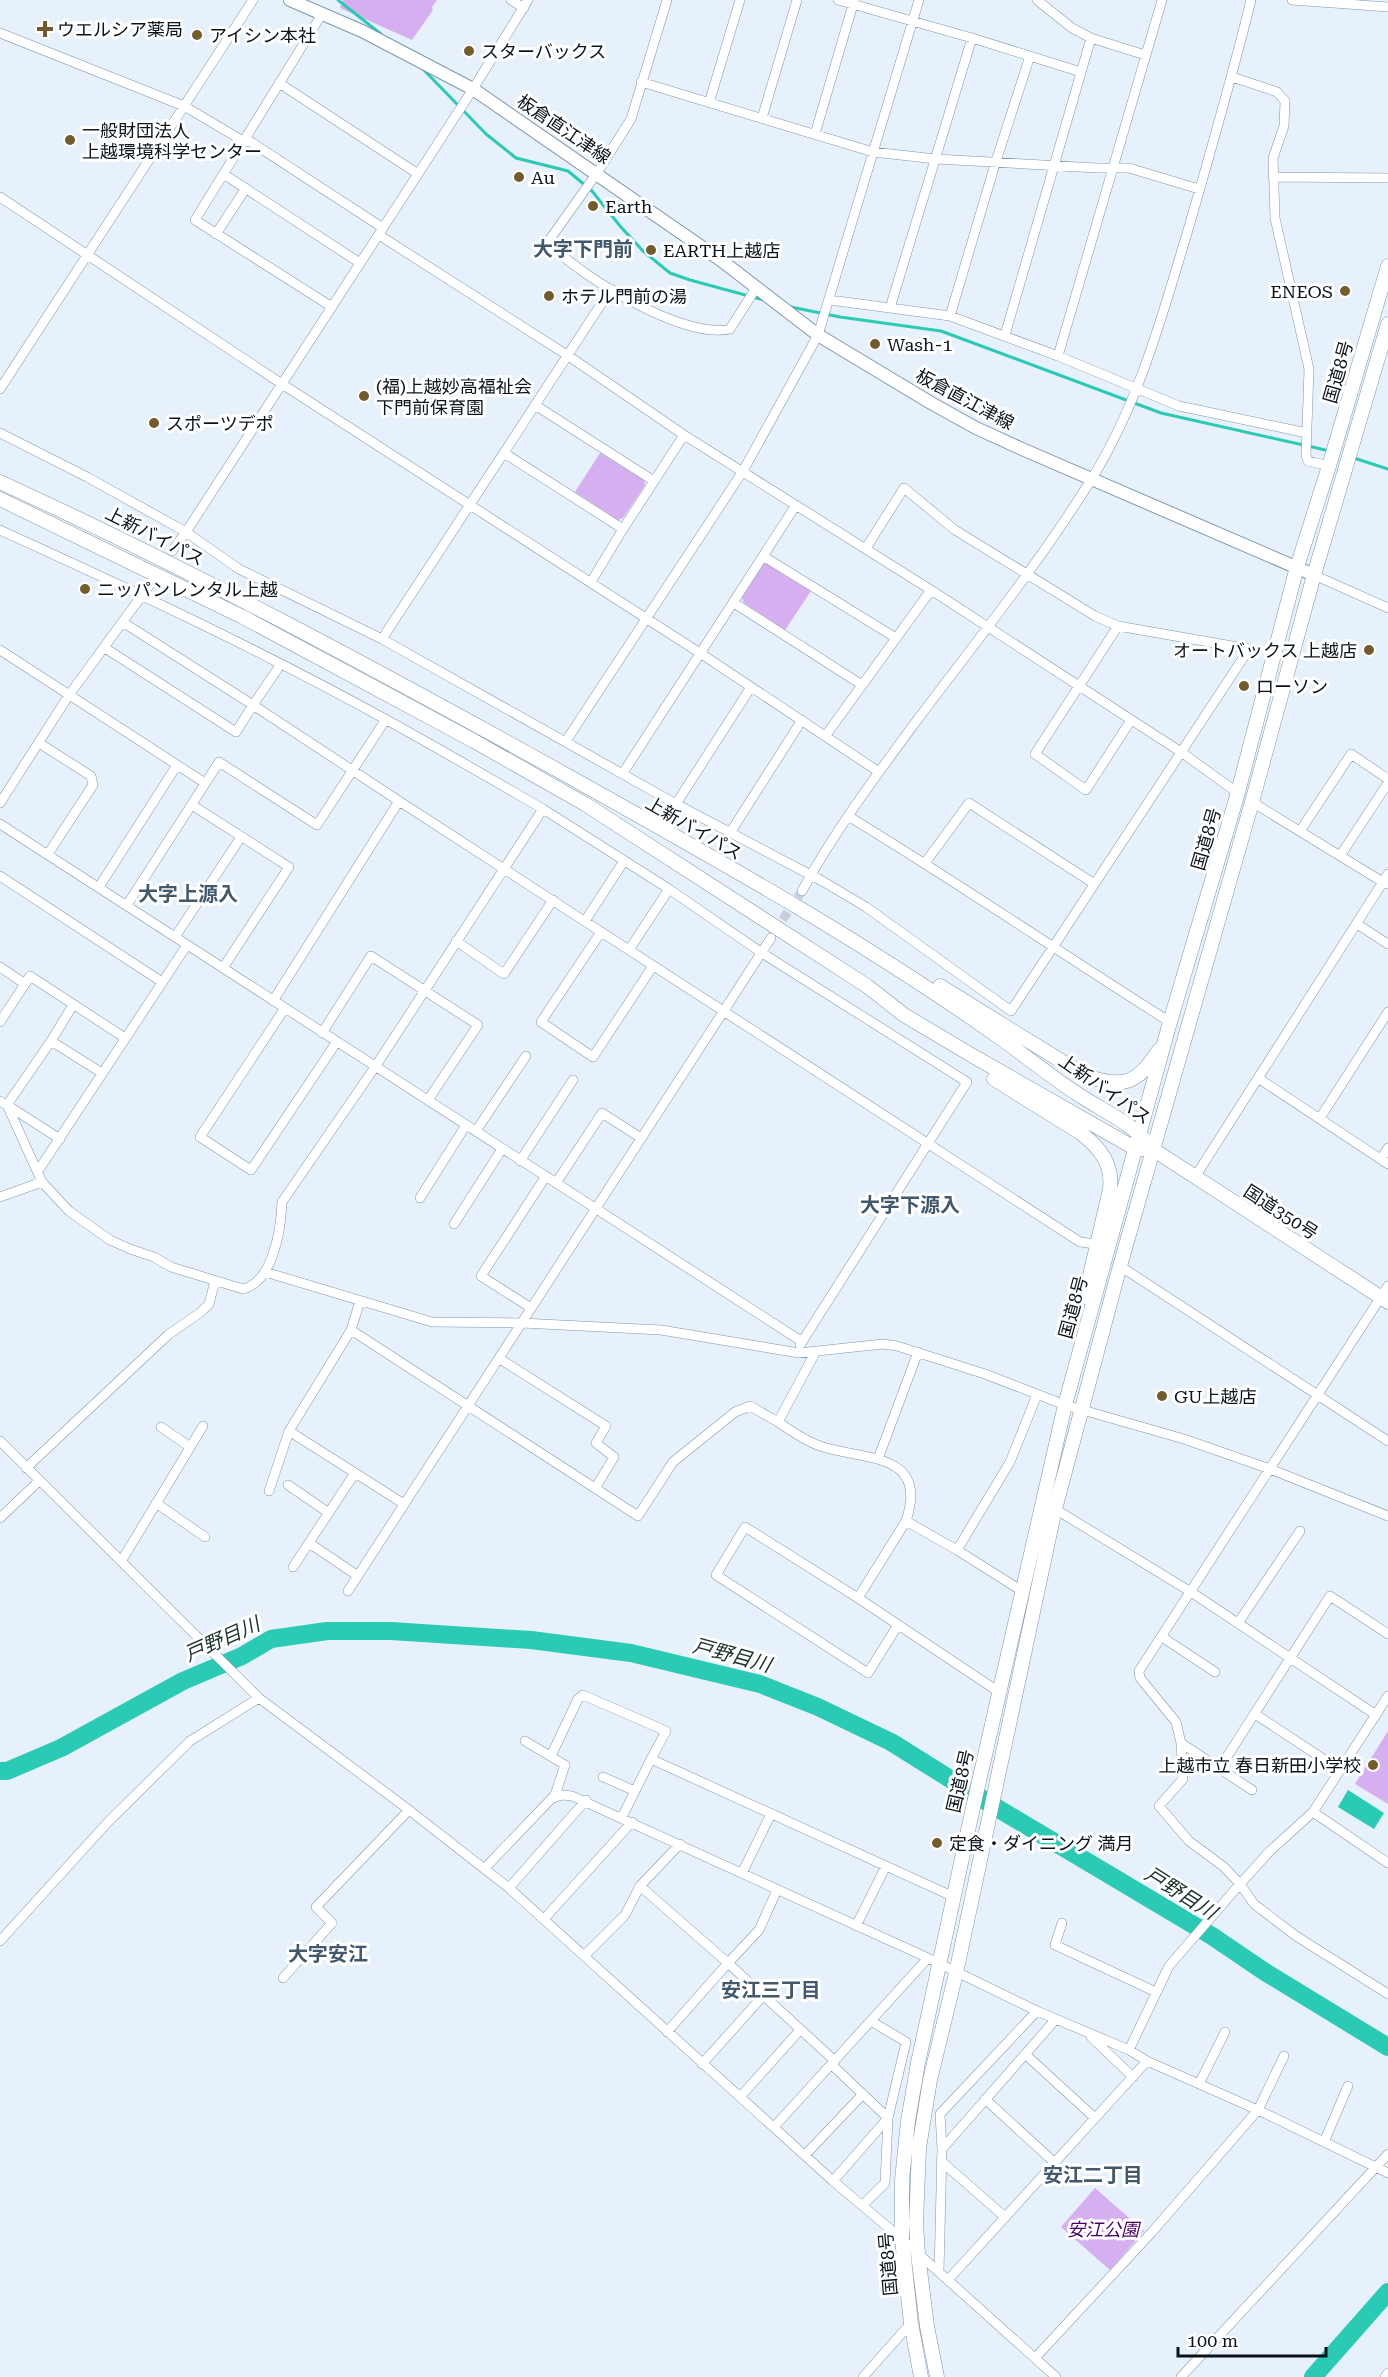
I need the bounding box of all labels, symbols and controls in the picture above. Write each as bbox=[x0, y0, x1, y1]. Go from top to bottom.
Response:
place label: ウエルシア薬局 bbox=[57, 19, 183, 40]
marker: ウエルシア薬局 bbox=[38, 22, 52, 36]
place label: アイシン本社 bbox=[209, 25, 316, 46]
marker: アイシン本社 bbox=[190, 28, 204, 42]
place label: スターバックス bbox=[481, 41, 606, 62]
marker: スターバックス bbox=[462, 44, 476, 58]
street label: 板倉直江津線 bbox=[513, 90, 615, 168]
place label: 一般財団法人 上越環境科学センター bbox=[82, 120, 262, 162]
marker: 一般財団法人 上越環境科学センター bbox=[63, 133, 77, 147]
place label: Au bbox=[531, 167, 555, 188]
marker: Au bbox=[512, 170, 526, 184]
place label: Earth bbox=[605, 196, 653, 217]
marker: Earth bbox=[586, 199, 600, 213]
district label: 大字下門前 bbox=[533, 237, 633, 261]
place label: EARTH上越店 bbox=[663, 240, 780, 261]
marker: EARTH上越店 bbox=[644, 243, 658, 257]
place label: ENEOS bbox=[1270, 281, 1333, 302]
marker: ENEOS bbox=[1338, 284, 1352, 298]
place label: ホテル門前の湯 bbox=[561, 286, 687, 307]
marker: ホテル門前の湯 bbox=[542, 289, 556, 303]
place label: Wash-1 bbox=[887, 334, 952, 355]
marker: Wash-1 bbox=[868, 337, 882, 351]
street label: 国道8号 bbox=[1319, 338, 1357, 406]
street label: 板倉直江津線 bbox=[912, 364, 1018, 434]
place label: (福)上越妙高福祉会 下門前保育園 bbox=[376, 376, 532, 418]
marker: (福)上越妙高福祉会 下門前保育園 bbox=[357, 389, 371, 403]
place label: スポーツデポ bbox=[166, 413, 274, 434]
marker: スポーツデポ bbox=[147, 416, 161, 430]
street label: 上新バイパス bbox=[102, 502, 208, 570]
place label: ニッパンレンタル上越 bbox=[97, 579, 278, 600]
marker: ニッパンレンタル上越 bbox=[78, 582, 92, 596]
place label: オートバックス 上越店 bbox=[1173, 640, 1357, 661]
marker: オートバックス 上越店 bbox=[1362, 643, 1376, 657]
place label: ローソン bbox=[1256, 676, 1328, 697]
marker: ローソン bbox=[1237, 679, 1251, 693]
street label: 上新バイパス bbox=[642, 792, 746, 864]
street label: 国道8号 bbox=[1187, 805, 1225, 873]
district label: 大字上源入 bbox=[138, 882, 238, 906]
street label: 上新バイパス bbox=[1055, 1050, 1155, 1128]
street label: 国道350号 bbox=[1240, 1180, 1322, 1244]
district label: 大字下源入 bbox=[860, 1193, 960, 1217]
street label: 国道8号 bbox=[1055, 1273, 1091, 1341]
place label: GU上越店 bbox=[1174, 1386, 1257, 1407]
marker: GU上越店 bbox=[1155, 1389, 1169, 1403]
water label: 戸野目川 bbox=[181, 1611, 265, 1666]
water label: 戸野目川 bbox=[690, 1633, 776, 1677]
street label: 国道8号 bbox=[943, 1747, 977, 1815]
place label: 上越市立 春日新田小学校 bbox=[1158, 1755, 1361, 1776]
marker: 上越市立 春日新田小学校 bbox=[1366, 1758, 1380, 1772]
place label: 定食・ダイニング 満月 bbox=[949, 1833, 1134, 1854]
marker: 定食・ダイニング 満月 bbox=[930, 1836, 944, 1850]
water label: 戸野目川 bbox=[1141, 1862, 1223, 1925]
district label: 大字安江 bbox=[288, 1942, 368, 1966]
district label: 安江三丁目 bbox=[721, 1978, 821, 2002]
district label: 安江二丁目 bbox=[1043, 2163, 1143, 2187]
park label: 安江公園 bbox=[1067, 2219, 1142, 2240]
street label: 国道8号 bbox=[875, 2231, 901, 2297]
scale bar bbox=[1178, 2320, 1326, 2358]
text: 100 m bbox=[1187, 2330, 1238, 2351]

